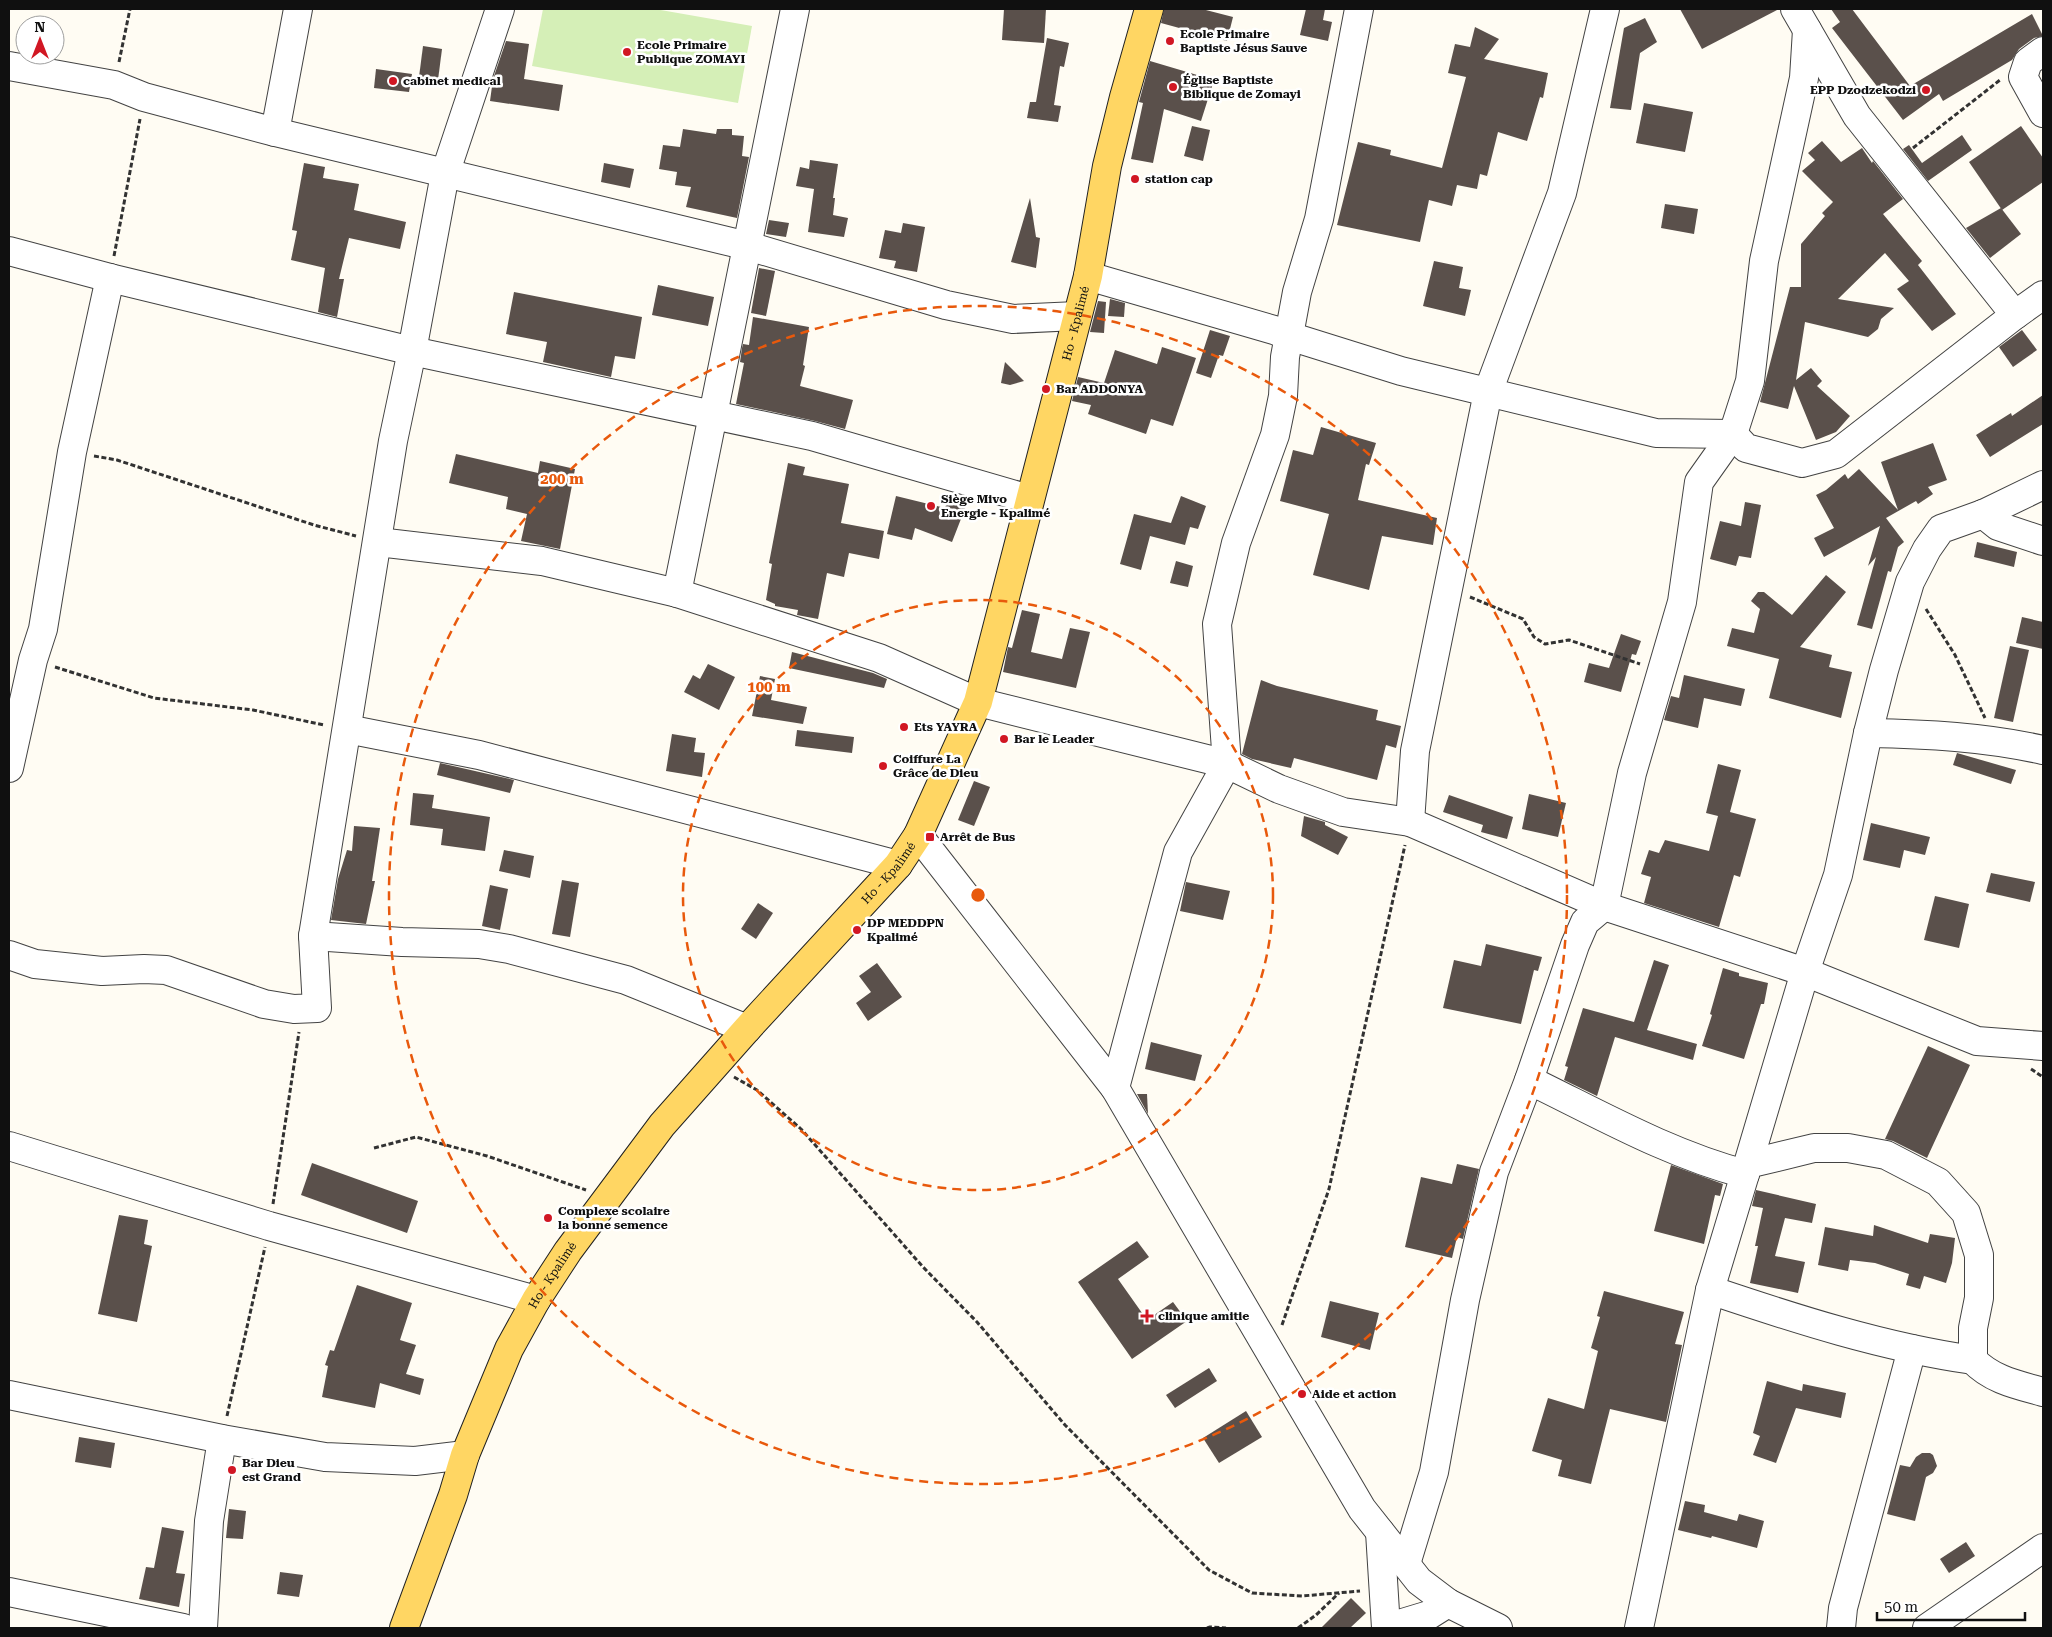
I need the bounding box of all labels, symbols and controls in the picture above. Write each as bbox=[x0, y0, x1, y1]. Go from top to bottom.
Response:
north arrow bbox=[15, 15, 65, 65]
text: N bbox=[35, 19, 46, 35]
place label: Ecole Primaire Baptiste Jésus Sauve bbox=[1180, 27, 1307, 55]
marker: Ecole Primaire Baptiste Jésus Sauve bbox=[1164, 35, 1176, 47]
place label: Ecole Primaire Publique ZOMAYI bbox=[637, 38, 745, 66]
marker: Ecole Primaire Publique ZOMAYI bbox=[621, 46, 633, 58]
place label: Église Baptiste Biblique de Zomayi bbox=[1183, 73, 1301, 101]
place label: cabinet medical bbox=[403, 74, 501, 88]
marker: cabinet medical bbox=[387, 75, 399, 87]
marker: Église Baptiste Biblique de Zomayi bbox=[1167, 81, 1179, 93]
place label: EPP Dzodzekodzi bbox=[1810, 83, 1916, 97]
marker: EPP Dzodzekodzi bbox=[1920, 84, 1932, 96]
place label: station cap bbox=[1145, 172, 1213, 186]
marker: station cap bbox=[1129, 173, 1141, 185]
street label: Ho - Kpalimé bbox=[1059, 284, 1092, 362]
place label: Bar ADDONYA bbox=[1056, 382, 1144, 396]
marker: Bar ADDONYA bbox=[1040, 383, 1052, 395]
text: 200 m bbox=[540, 470, 584, 488]
place label: Siège Mivo Energie - Kpalimé bbox=[941, 492, 1050, 520]
marker: Siège Mivo Energie - Kpalimé bbox=[925, 500, 937, 512]
text: 100 m bbox=[747, 678, 791, 696]
place label: Ets YAYRA bbox=[914, 720, 978, 734]
marker: Ets YAYRA bbox=[898, 721, 910, 733]
place label: Bar le Leader bbox=[1014, 732, 1095, 746]
marker: Bar le Leader bbox=[998, 733, 1010, 745]
place label: Coiffure La Grâce de Dieu bbox=[893, 752, 978, 780]
marker: Coiffure La Grâce de Dieu bbox=[877, 760, 889, 772]
place label: Arrêt de Bus bbox=[940, 830, 1015, 844]
marker: Arrêt de Bus bbox=[924, 831, 936, 843]
street label: Ho - Kpalimé bbox=[859, 839, 919, 907]
centre of rings bbox=[969, 886, 987, 904]
place label: DP MEDDPN Kpalimé bbox=[867, 916, 944, 944]
marker: DP MEDDPN Kpalimé bbox=[851, 924, 863, 936]
place label: Complexe scolaire la bonne semence bbox=[558, 1204, 670, 1232]
marker: Complexe scolaire la bonne semence bbox=[542, 1212, 554, 1224]
street label: Ho - Kpalimé bbox=[526, 1239, 580, 1311]
marker: clinique amitie bbox=[1140, 1309, 1154, 1323]
place label: clinique amitie bbox=[1158, 1309, 1249, 1323]
place label: Aide et action bbox=[1312, 1387, 1396, 1401]
marker: Aide et action bbox=[1296, 1388, 1308, 1400]
place label: Bar Dieu est Grand bbox=[242, 1456, 301, 1484]
marker: Bar Dieu est Grand bbox=[226, 1464, 238, 1476]
scale bar bbox=[1877, 1590, 2024, 1622]
text: 50 m bbox=[1884, 1598, 1919, 1616]

